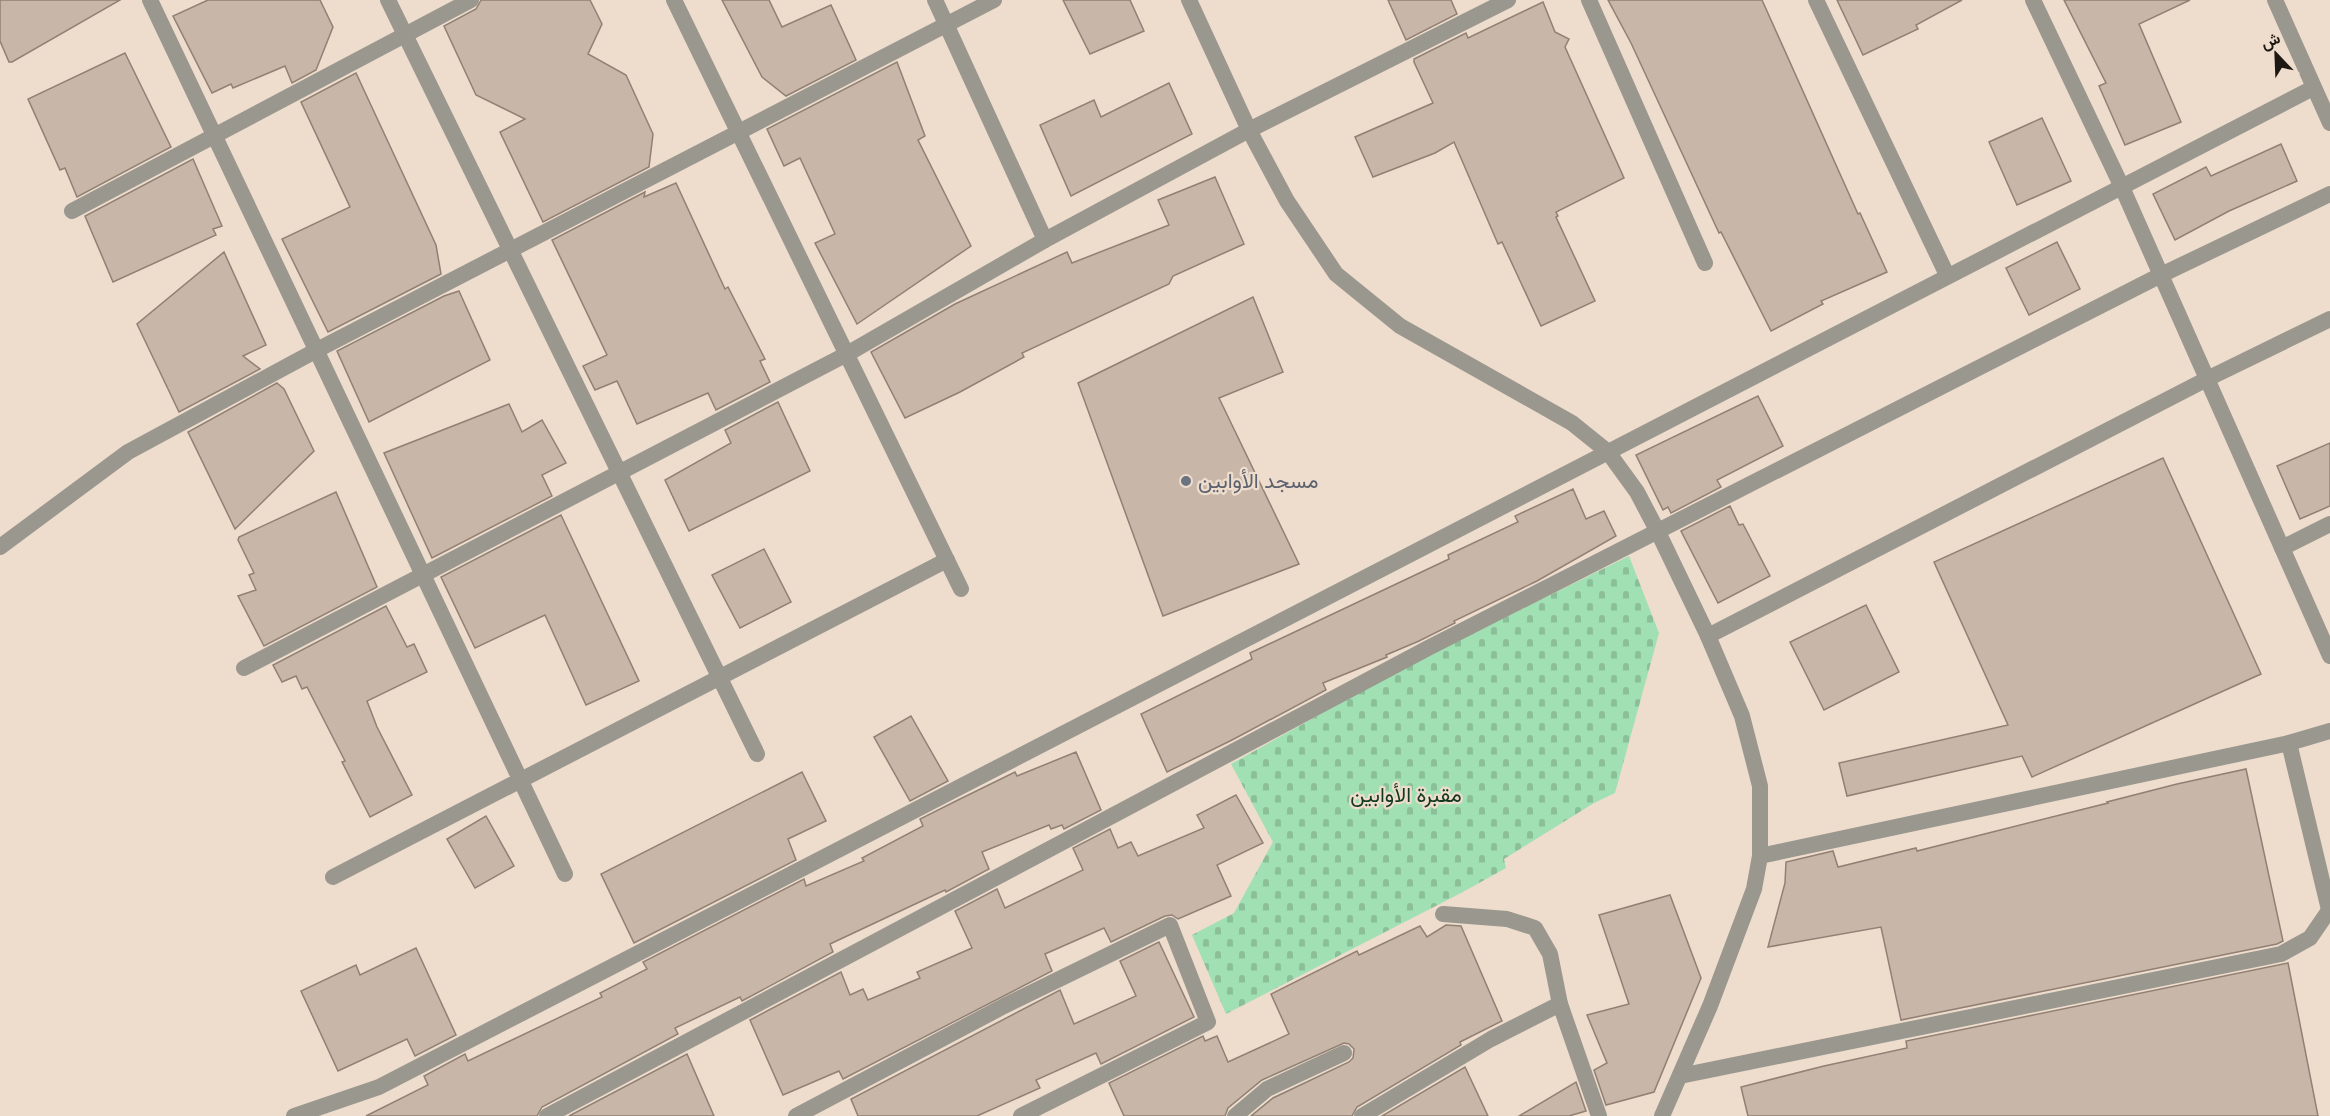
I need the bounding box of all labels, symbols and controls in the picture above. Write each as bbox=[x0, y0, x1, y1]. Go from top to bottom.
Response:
north arrow bbox=[2246, 24, 2306, 84]
text: ش bbox=[2258, 28, 2283, 54]
place label: مسجد الأوابين bbox=[1198, 469, 1319, 494]
marker: مسجد الأوابين bbox=[1179, 474, 1193, 488]
park label: مقبرة الأوابين bbox=[1350, 783, 1462, 808]

